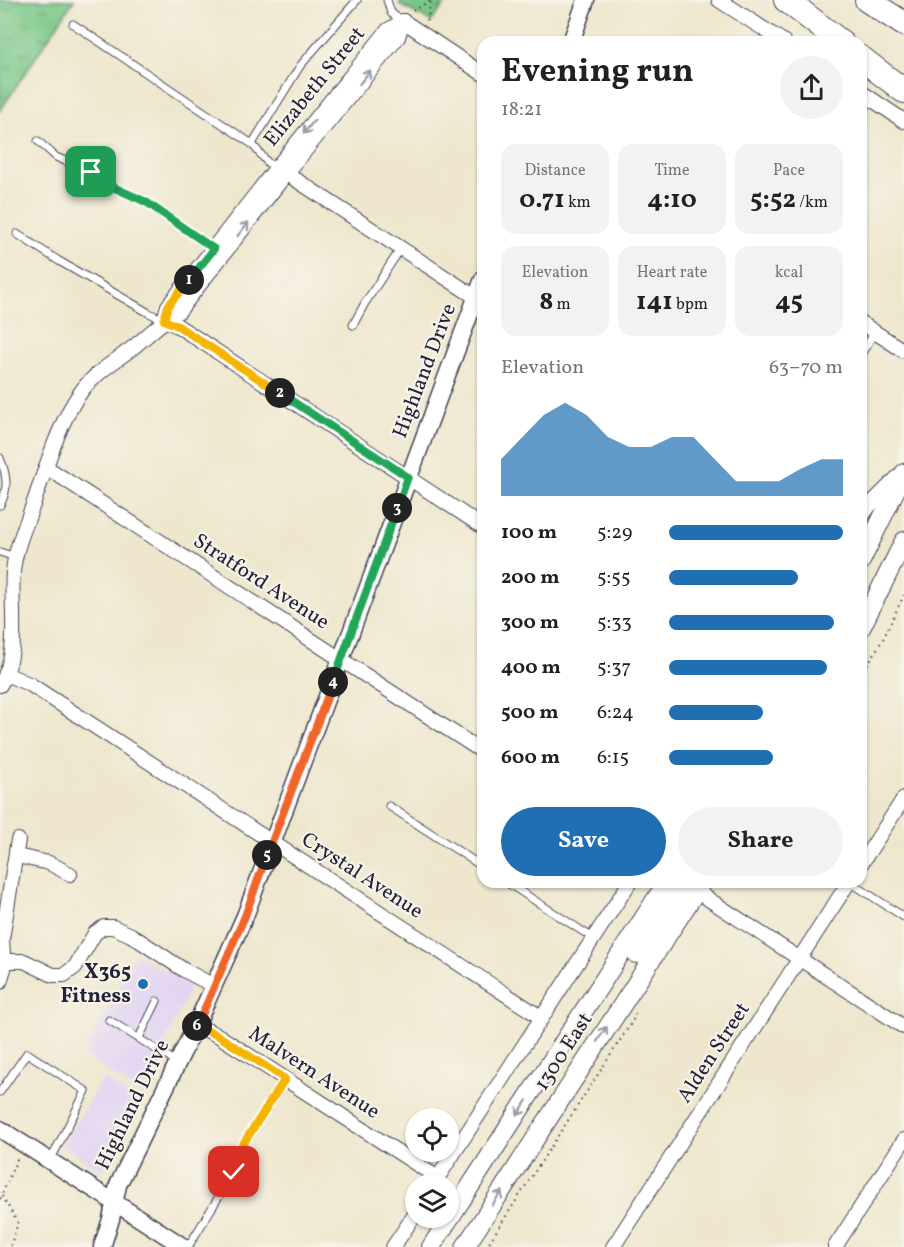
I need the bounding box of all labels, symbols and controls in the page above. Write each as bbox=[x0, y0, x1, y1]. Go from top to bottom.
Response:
street label: Elizabeth Street bbox=[258, 21, 372, 153]
text: Evening run bbox=[501, 50, 694, 96]
button: share bbox=[780, 56, 843, 119]
one-way arrow bbox=[359, 69, 372, 85]
text: 18:21 bbox=[501, 96, 542, 124]
one-way arrow bbox=[303, 119, 316, 135]
pin bbox=[65, 146, 116, 197]
icon: arrive bbox=[74, 155, 107, 188]
text: Distance bbox=[524, 160, 586, 182]
text: Time bbox=[654, 160, 690, 182]
text: Pace bbox=[773, 160, 805, 182]
text: 0.71 bbox=[519, 182, 565, 218]
text: 4:10 bbox=[647, 182, 697, 218]
text: 5:52 bbox=[750, 182, 796, 218]
text: km bbox=[565, 192, 591, 214]
text: /km bbox=[796, 192, 828, 214]
one-way arrow bbox=[237, 221, 250, 237]
text: Elevation bbox=[522, 262, 588, 284]
text: Heart rate bbox=[637, 262, 707, 284]
text: kcal bbox=[775, 262, 803, 284]
pin: 1 bbox=[174, 265, 204, 295]
text: 1 bbox=[186, 269, 192, 291]
text: 8 bbox=[539, 284, 553, 320]
text: 141 bbox=[636, 284, 673, 320]
text: 45 bbox=[775, 284, 803, 320]
text: m bbox=[553, 294, 571, 316]
text: bpm bbox=[673, 294, 708, 316]
street label: Highland Drive bbox=[386, 299, 464, 442]
text: Elevation bbox=[501, 354, 584, 382]
text: 63–70 m bbox=[769, 354, 843, 382]
pin: 2 bbox=[265, 378, 295, 408]
text: 2 bbox=[276, 382, 284, 404]
pin: 3 bbox=[382, 493, 412, 523]
text: 3 bbox=[393, 497, 401, 519]
text: 100 m bbox=[501, 519, 557, 547]
text: 5:29 bbox=[597, 519, 632, 547]
street label: Stratford Avenue bbox=[187, 527, 335, 637]
text: 200 m bbox=[501, 564, 559, 592]
text: 5:55 bbox=[597, 564, 631, 592]
text: 300 m bbox=[501, 609, 559, 637]
text: 5:33 bbox=[597, 609, 632, 637]
text: 400 m bbox=[501, 654, 561, 682]
text: 5:37 bbox=[597, 654, 631, 682]
pin: 4 bbox=[318, 667, 348, 697]
text: 4 bbox=[328, 671, 338, 693]
text: 500 m bbox=[501, 699, 559, 727]
text: 6:24 bbox=[597, 699, 634, 727]
text: 600 m bbox=[501, 744, 560, 772]
text: 6:15 bbox=[597, 744, 629, 772]
button: Save bbox=[501, 807, 666, 876]
button: Share bbox=[678, 807, 843, 876]
street label: Crystal Avenue bbox=[295, 826, 429, 926]
pin: 5 bbox=[252, 840, 282, 870]
text: 5 bbox=[263, 844, 271, 866]
place label: X365 Fitness bbox=[60, 958, 131, 1011]
marker: X365 Fitness bbox=[136, 977, 150, 991]
street label: Alden Street bbox=[671, 997, 757, 1109]
street label: 1300 East bbox=[528, 1007, 600, 1097]
pin: 6 bbox=[182, 1011, 212, 1041]
text: 6 bbox=[193, 1015, 201, 1037]
street label: Malvern Avenue bbox=[243, 1020, 385, 1126]
one-way arrow bbox=[597, 1026, 609, 1043]
street label: Highland Drive bbox=[89, 1035, 177, 1175]
one-way arrow bbox=[515, 1099, 527, 1116]
map controls bbox=[405, 1108, 459, 1228]
button: locate bbox=[405, 1108, 459, 1162]
pin bbox=[208, 1146, 259, 1197]
icon: check bbox=[217, 1155, 250, 1188]
button: layers bbox=[405, 1174, 459, 1228]
one-way arrow bbox=[491, 1190, 503, 1207]

